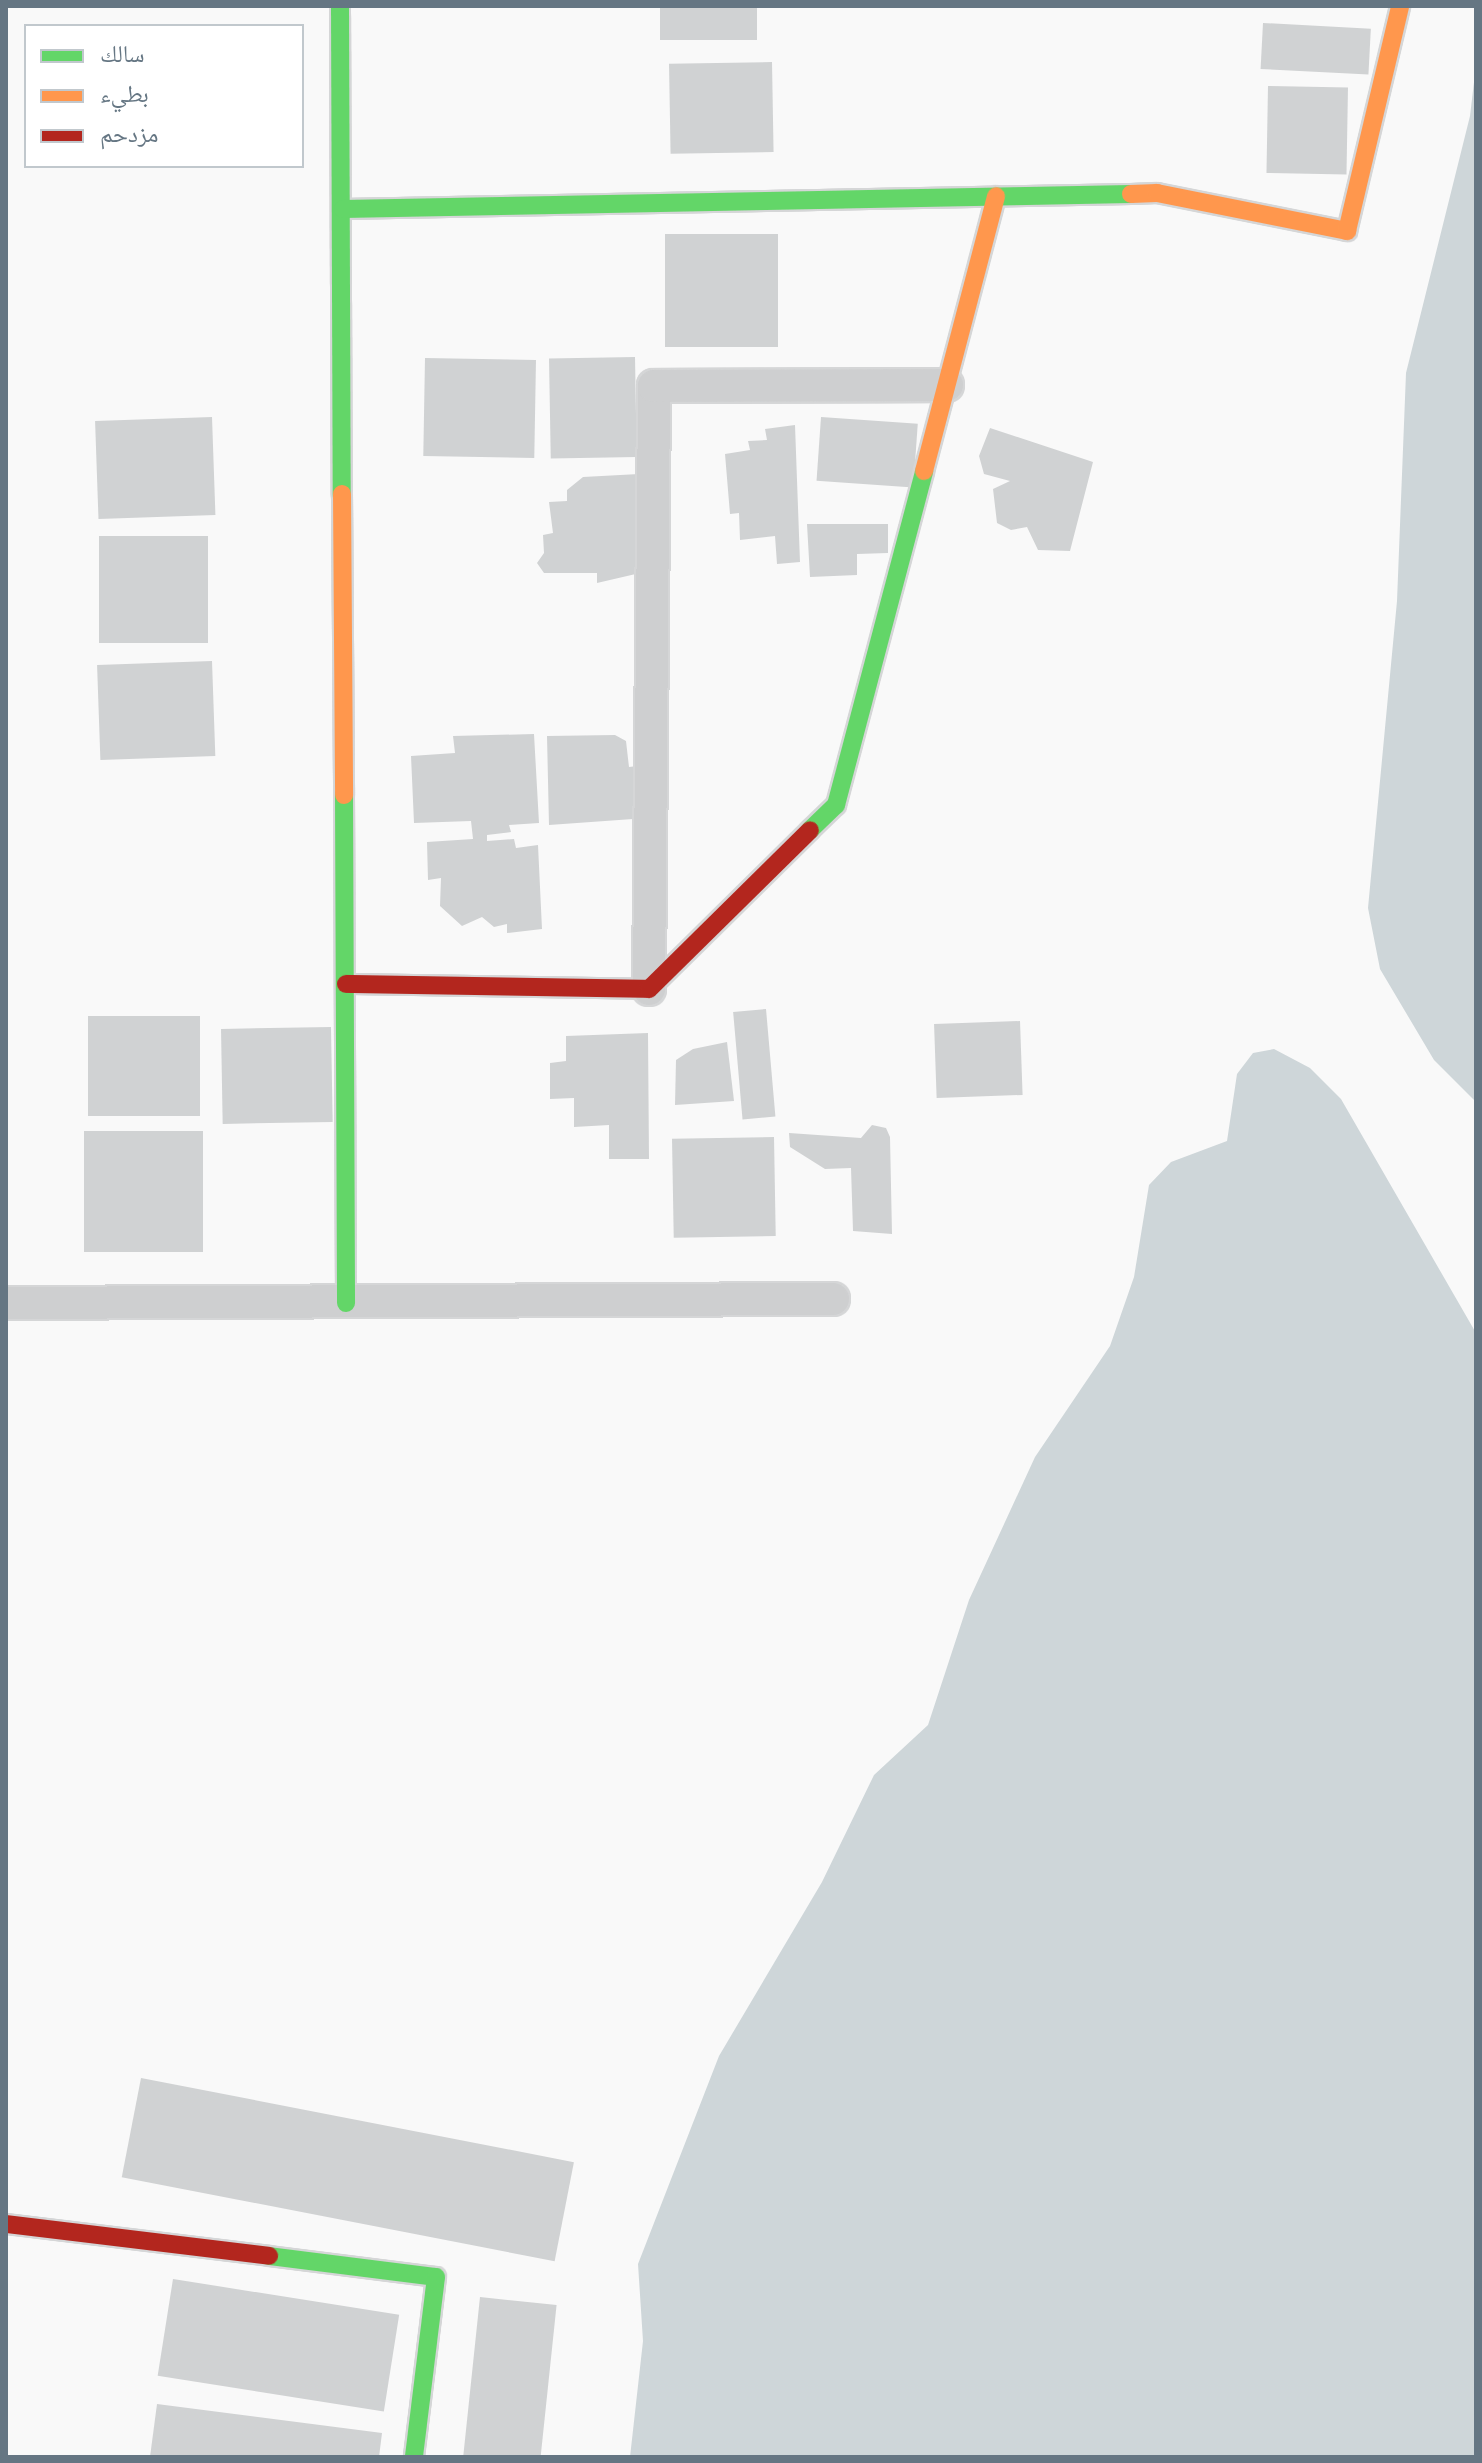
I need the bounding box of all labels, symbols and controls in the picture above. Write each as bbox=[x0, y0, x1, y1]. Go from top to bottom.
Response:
legend bbox=[24, 24, 304, 168]
text: سالك bbox=[100, 38, 145, 67]
text: بطيء bbox=[100, 78, 149, 107]
text: مزدحم bbox=[100, 118, 159, 147]

